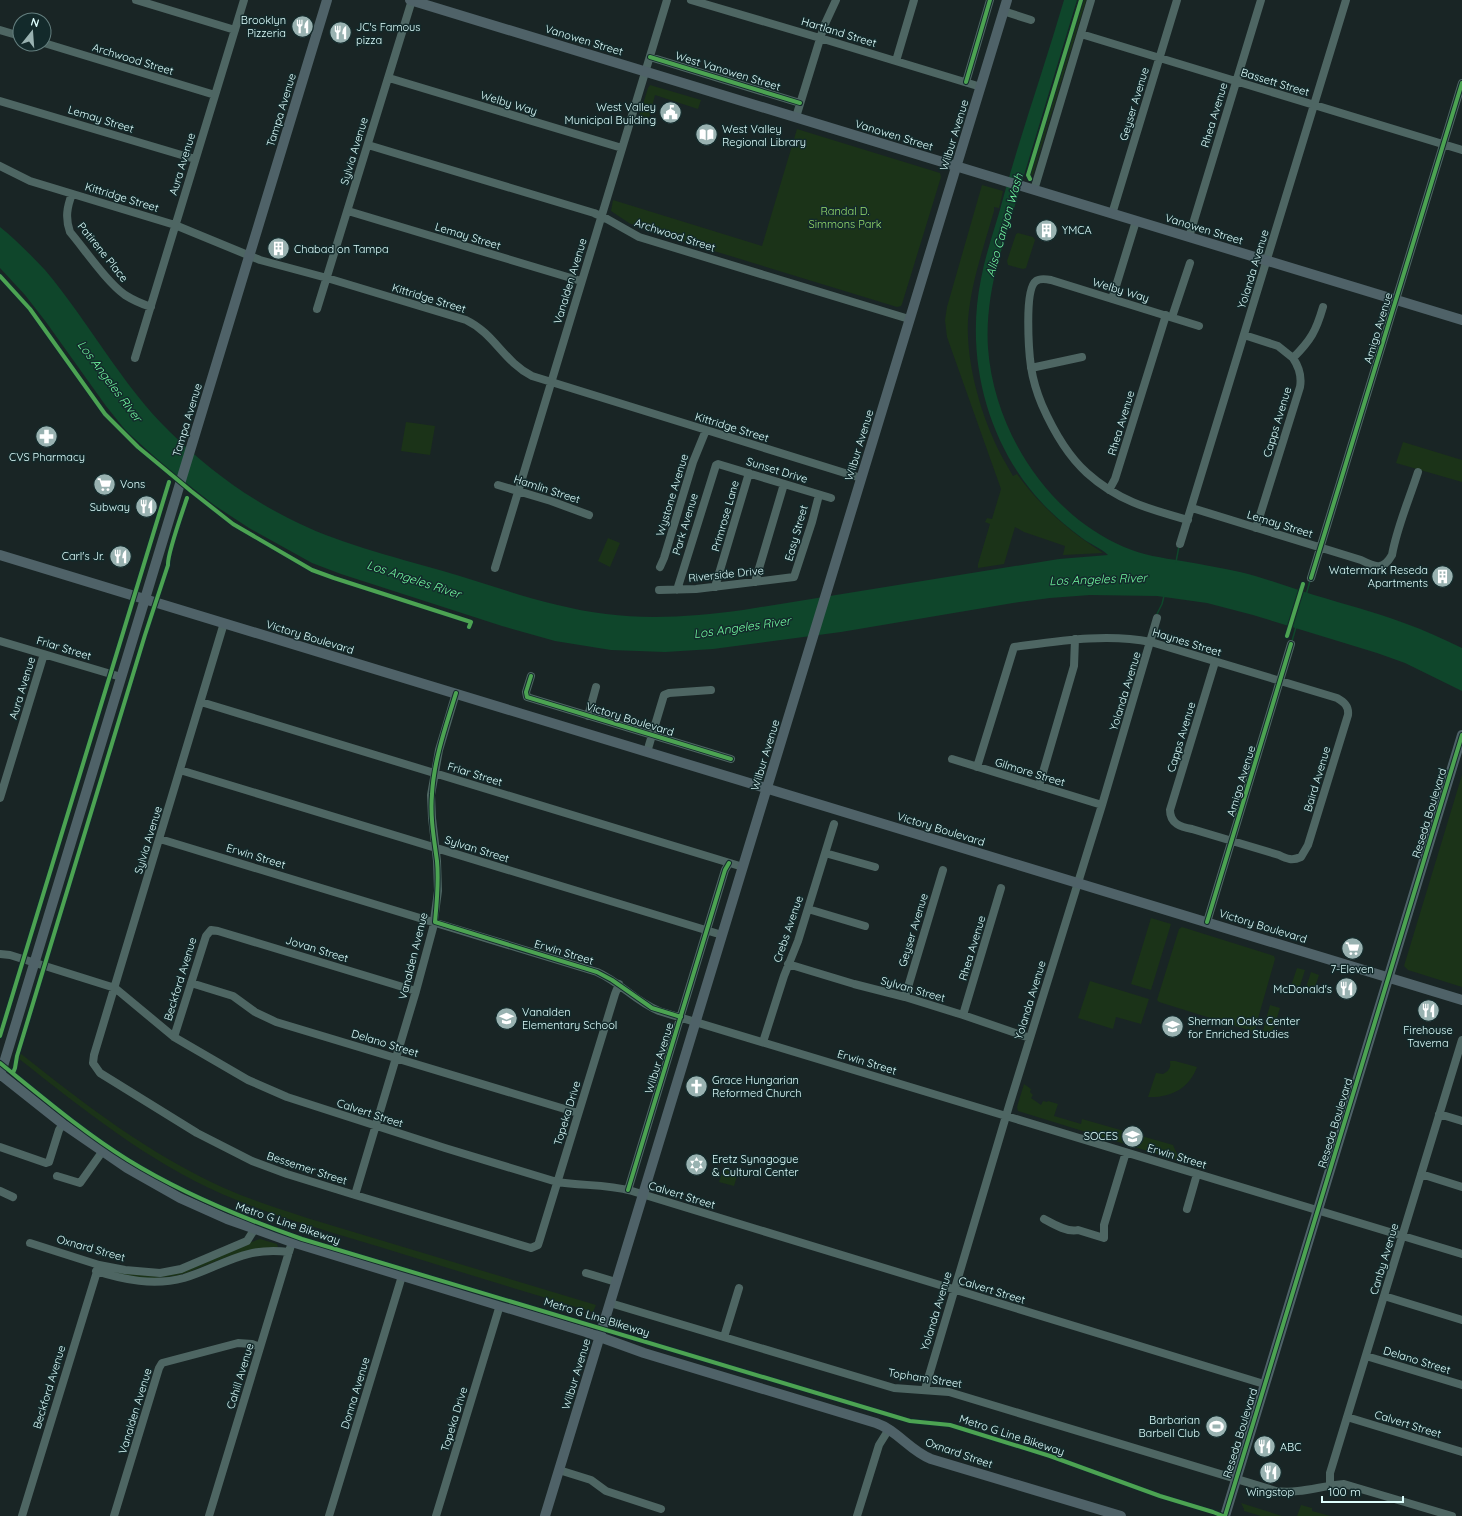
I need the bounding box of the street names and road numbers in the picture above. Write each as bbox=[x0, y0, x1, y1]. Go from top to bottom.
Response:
street label: Hartland Street bbox=[800, 14, 879, 50]
street label: Vanowen Street bbox=[543, 21, 625, 59]
street label: Archwood Street bbox=[91, 40, 176, 78]
street label: West Vanowen Street bbox=[674, 48, 783, 94]
street label: Bassett Street bbox=[1239, 65, 1311, 99]
street label: Geyser Avenue bbox=[1116, 66, 1152, 142]
street label: Tampa Avenue bbox=[263, 72, 299, 148]
street label: Rhea Avenue bbox=[1197, 81, 1231, 149]
street label: Welby Way bbox=[479, 88, 539, 118]
street label: Wilbur Avenue bbox=[937, 98, 971, 172]
street label: Lemay Street bbox=[66, 102, 136, 136]
street label: Sylvia Avenue bbox=[337, 115, 371, 187]
street label: Vanowen Street bbox=[853, 116, 935, 154]
street label: Aura Avenue bbox=[166, 131, 198, 197]
street label: Kittridge Street bbox=[83, 179, 161, 215]
street label: Vanowen Street bbox=[1163, 210, 1245, 248]
street label: Archwood Street bbox=[633, 215, 718, 255]
street label: Patirene Place bbox=[75, 219, 131, 285]
street label: Lemay Street bbox=[433, 219, 503, 253]
street label: Yolanda Avenue bbox=[1234, 228, 1272, 310]
street label: Vanalden Avenue bbox=[550, 236, 590, 326]
street label: Welby Way bbox=[1091, 275, 1151, 305]
street label: Kittridge Street bbox=[390, 280, 468, 316]
street label: Amigo Avenue bbox=[1361, 291, 1395, 365]
street label: Tampa Avenue bbox=[169, 382, 205, 458]
street label: Capps Avenue bbox=[1260, 385, 1294, 459]
street label: Rhea Avenue bbox=[1104, 389, 1138, 457]
street label: Wilbur Avenue bbox=[842, 408, 876, 482]
street label: Kittridge Street bbox=[693, 409, 771, 445]
street label: Wystone Avenue bbox=[653, 452, 691, 538]
street label: Sunset Drive bbox=[745, 454, 809, 486]
street label: Hamlin Street bbox=[512, 472, 582, 506]
street label: Primrose Lane bbox=[708, 479, 742, 553]
street label: Park Avenue bbox=[669, 491, 701, 557]
street label: Easy Street bbox=[781, 503, 811, 563]
street label: Lemay Street bbox=[1245, 507, 1315, 541]
street label: Riverside Drive bbox=[688, 563, 764, 585]
street label: Victory Boulevard bbox=[264, 617, 356, 657]
street label: Haynes Street bbox=[1151, 625, 1224, 659]
street label: Friar Street bbox=[35, 633, 93, 663]
street label: Yolanda Avenue bbox=[1106, 650, 1144, 732]
street label: Aura Avenue bbox=[6, 655, 38, 721]
street label: Victory Boulevard bbox=[584, 699, 676, 739]
street label: Capps Avenue bbox=[1164, 700, 1198, 774]
street label: Wilbur Avenue bbox=[748, 718, 782, 792]
street label: Amigo Avenue bbox=[1224, 744, 1258, 818]
street label: Baird Avenue bbox=[1300, 745, 1334, 813]
street label: Gilmore Street bbox=[993, 755, 1067, 789]
street label: Friar Street bbox=[446, 759, 504, 789]
street label: Reseda Boulevard bbox=[1409, 766, 1449, 860]
street label: Sylvia Avenue bbox=[131, 804, 165, 876]
street label: Victory Boulevard bbox=[895, 809, 987, 849]
street label: Sylvan Street bbox=[443, 833, 511, 866]
street label: Erwin Street bbox=[225, 840, 288, 872]
street label: Geyser Avenue bbox=[895, 892, 931, 968]
street label: Crebs Avenue bbox=[770, 894, 806, 964]
street label: Victory Boulevard bbox=[1217, 906, 1309, 946]
street label: Vanalden Avenue bbox=[395, 911, 431, 1001]
street label: Rhea Avenue bbox=[955, 914, 989, 982]
street label: Jovan Street bbox=[284, 933, 350, 965]
street label: Beckford Avenue bbox=[161, 936, 199, 1022]
street label: Erwin Street bbox=[533, 936, 596, 968]
street label: Yolanda Avenue bbox=[1011, 959, 1049, 1041]
street label: Sylvan Street bbox=[879, 973, 947, 1005]
street label: Wilbur Avenue bbox=[642, 1021, 676, 1095]
street label: Delano Street bbox=[350, 1026, 421, 1060]
street label: Erwin Street bbox=[836, 1046, 899, 1078]
street label: Reseda Boulevard bbox=[1315, 1076, 1355, 1170]
street label: Topeka Drive bbox=[551, 1079, 583, 1147]
street label: Calvert Street bbox=[335, 1096, 405, 1130]
street label: Erwin Street bbox=[1146, 1140, 1209, 1172]
street label: Bessemer Street bbox=[265, 1148, 349, 1188]
street label: Calvert Street bbox=[647, 1178, 717, 1212]
street label: Metro G Line Bikeway bbox=[234, 1199, 342, 1247]
street label: Canby Avenue bbox=[1367, 1222, 1401, 1296]
street label: Oxnard Street bbox=[55, 1232, 127, 1265]
street label: Yolanda Avenue bbox=[917, 1270, 955, 1352]
street label: Calvert Street bbox=[957, 1273, 1027, 1307]
street label: Metro G Line Bikeway bbox=[542, 1294, 652, 1340]
street label: Wilbur Avenue bbox=[559, 1337, 593, 1411]
street label: Cahill Avenue bbox=[223, 1341, 257, 1411]
street label: Delano Street bbox=[1382, 1343, 1453, 1377]
street label: Beckford Avenue bbox=[30, 1344, 68, 1430]
street label: Donna Avenue bbox=[337, 1355, 373, 1431]
street label: Topham Street bbox=[887, 1365, 963, 1391]
street label: Vanalden Avenue bbox=[115, 1366, 155, 1456]
street label: Topeka Drive bbox=[438, 1385, 470, 1453]
street label: Reseda Boulevard bbox=[1220, 1386, 1260, 1480]
street label: Calvert Street bbox=[1373, 1407, 1443, 1441]
street label: Metro G Line Bikeway bbox=[958, 1411, 1066, 1459]
street label: Oxnard Street bbox=[923, 1435, 995, 1471]

